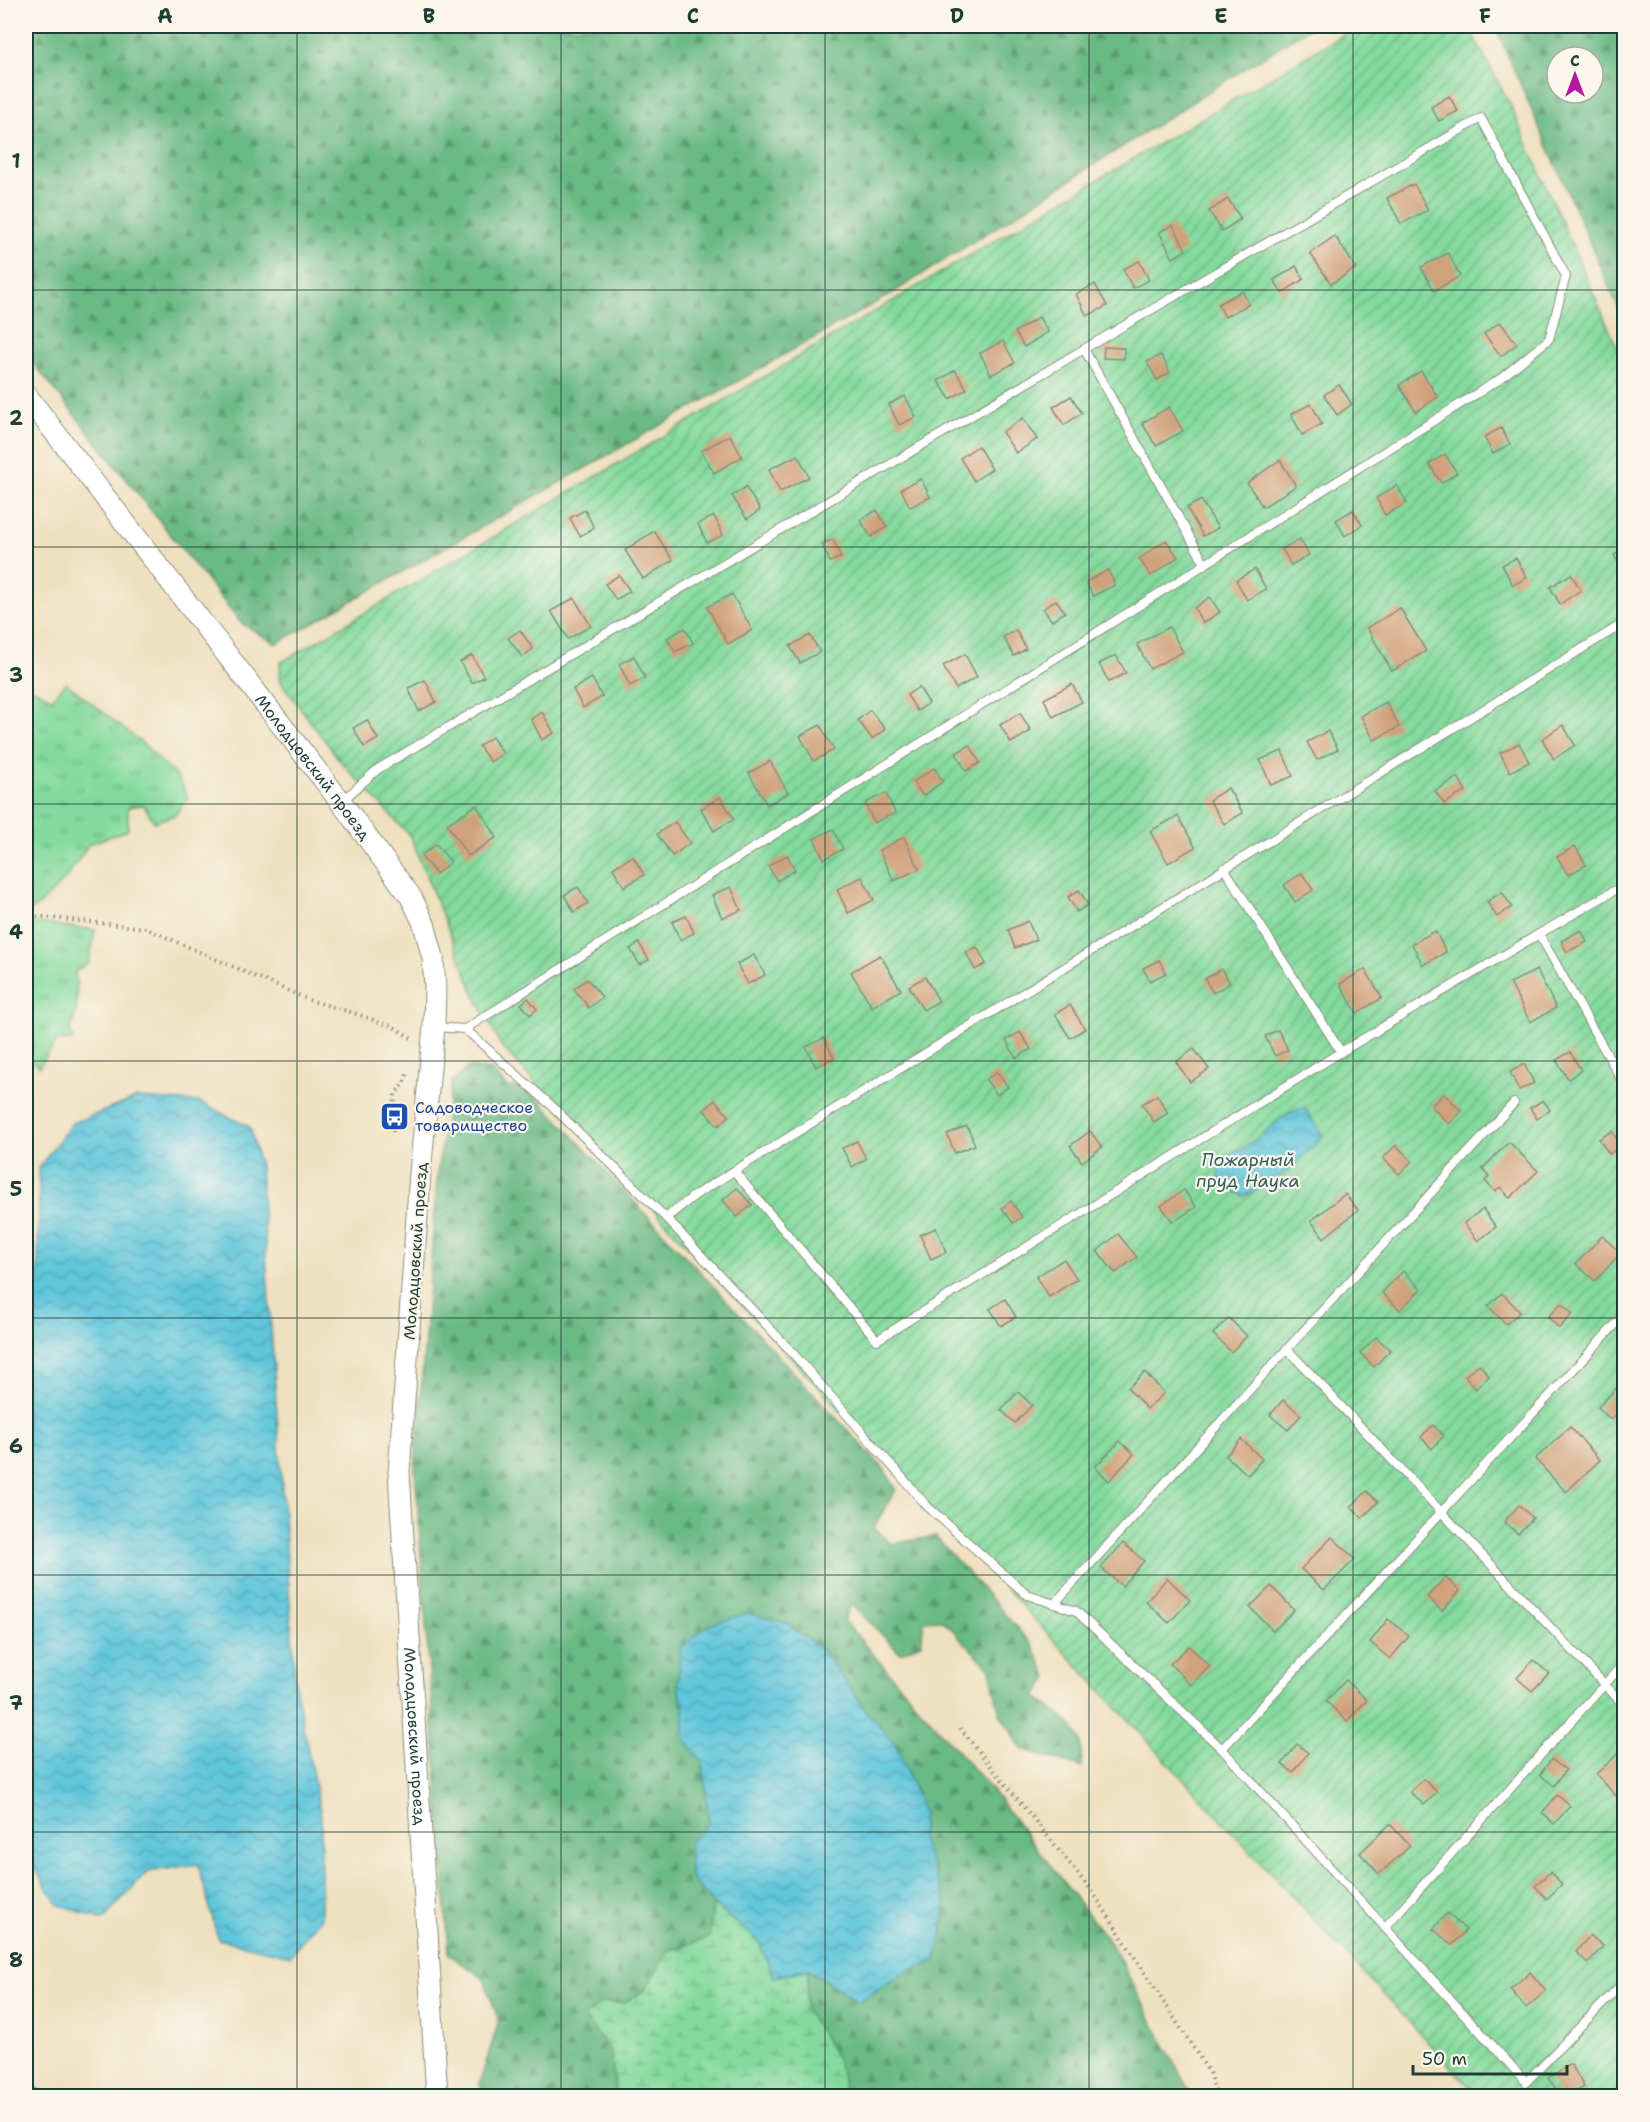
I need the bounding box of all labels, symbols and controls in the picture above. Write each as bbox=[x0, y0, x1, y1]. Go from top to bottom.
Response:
text: A bbox=[157, 3, 173, 29]
text: B bbox=[423, 3, 435, 29]
text: C bbox=[687, 3, 699, 29]
text: D bbox=[950, 3, 964, 29]
text: E bbox=[1214, 3, 1228, 29]
text: F bbox=[1479, 3, 1491, 29]
north arrow bbox=[1545, 45, 1605, 105]
text: С bbox=[1570, 50, 1580, 71]
text: 1 bbox=[11, 148, 21, 174]
text: 2 bbox=[9, 405, 23, 431]
text: 3 bbox=[9, 662, 23, 688]
street label: Молодцовский проезд bbox=[250, 690, 375, 844]
text: 4 bbox=[9, 919, 23, 945]
place label: Садоводческое товарищество bbox=[415, 1097, 533, 1136]
bus stop icon: Садоводческое товарищество bbox=[378, 1100, 410, 1132]
water label: Пожарный пруд Наука bbox=[1196, 1148, 1300, 1193]
street label: Молодцовский проезд bbox=[399, 1161, 432, 1341]
text: 5 bbox=[10, 1176, 22, 1202]
text: 6 bbox=[9, 1433, 23, 1459]
street label: Молодцовский проезд bbox=[399, 1647, 430, 1826]
text: 7 bbox=[9, 1690, 23, 1716]
text: 8 bbox=[9, 1947, 23, 1973]
scale bar bbox=[1413, 2038, 1568, 2076]
text: 50 m bbox=[1422, 2047, 1467, 2071]

